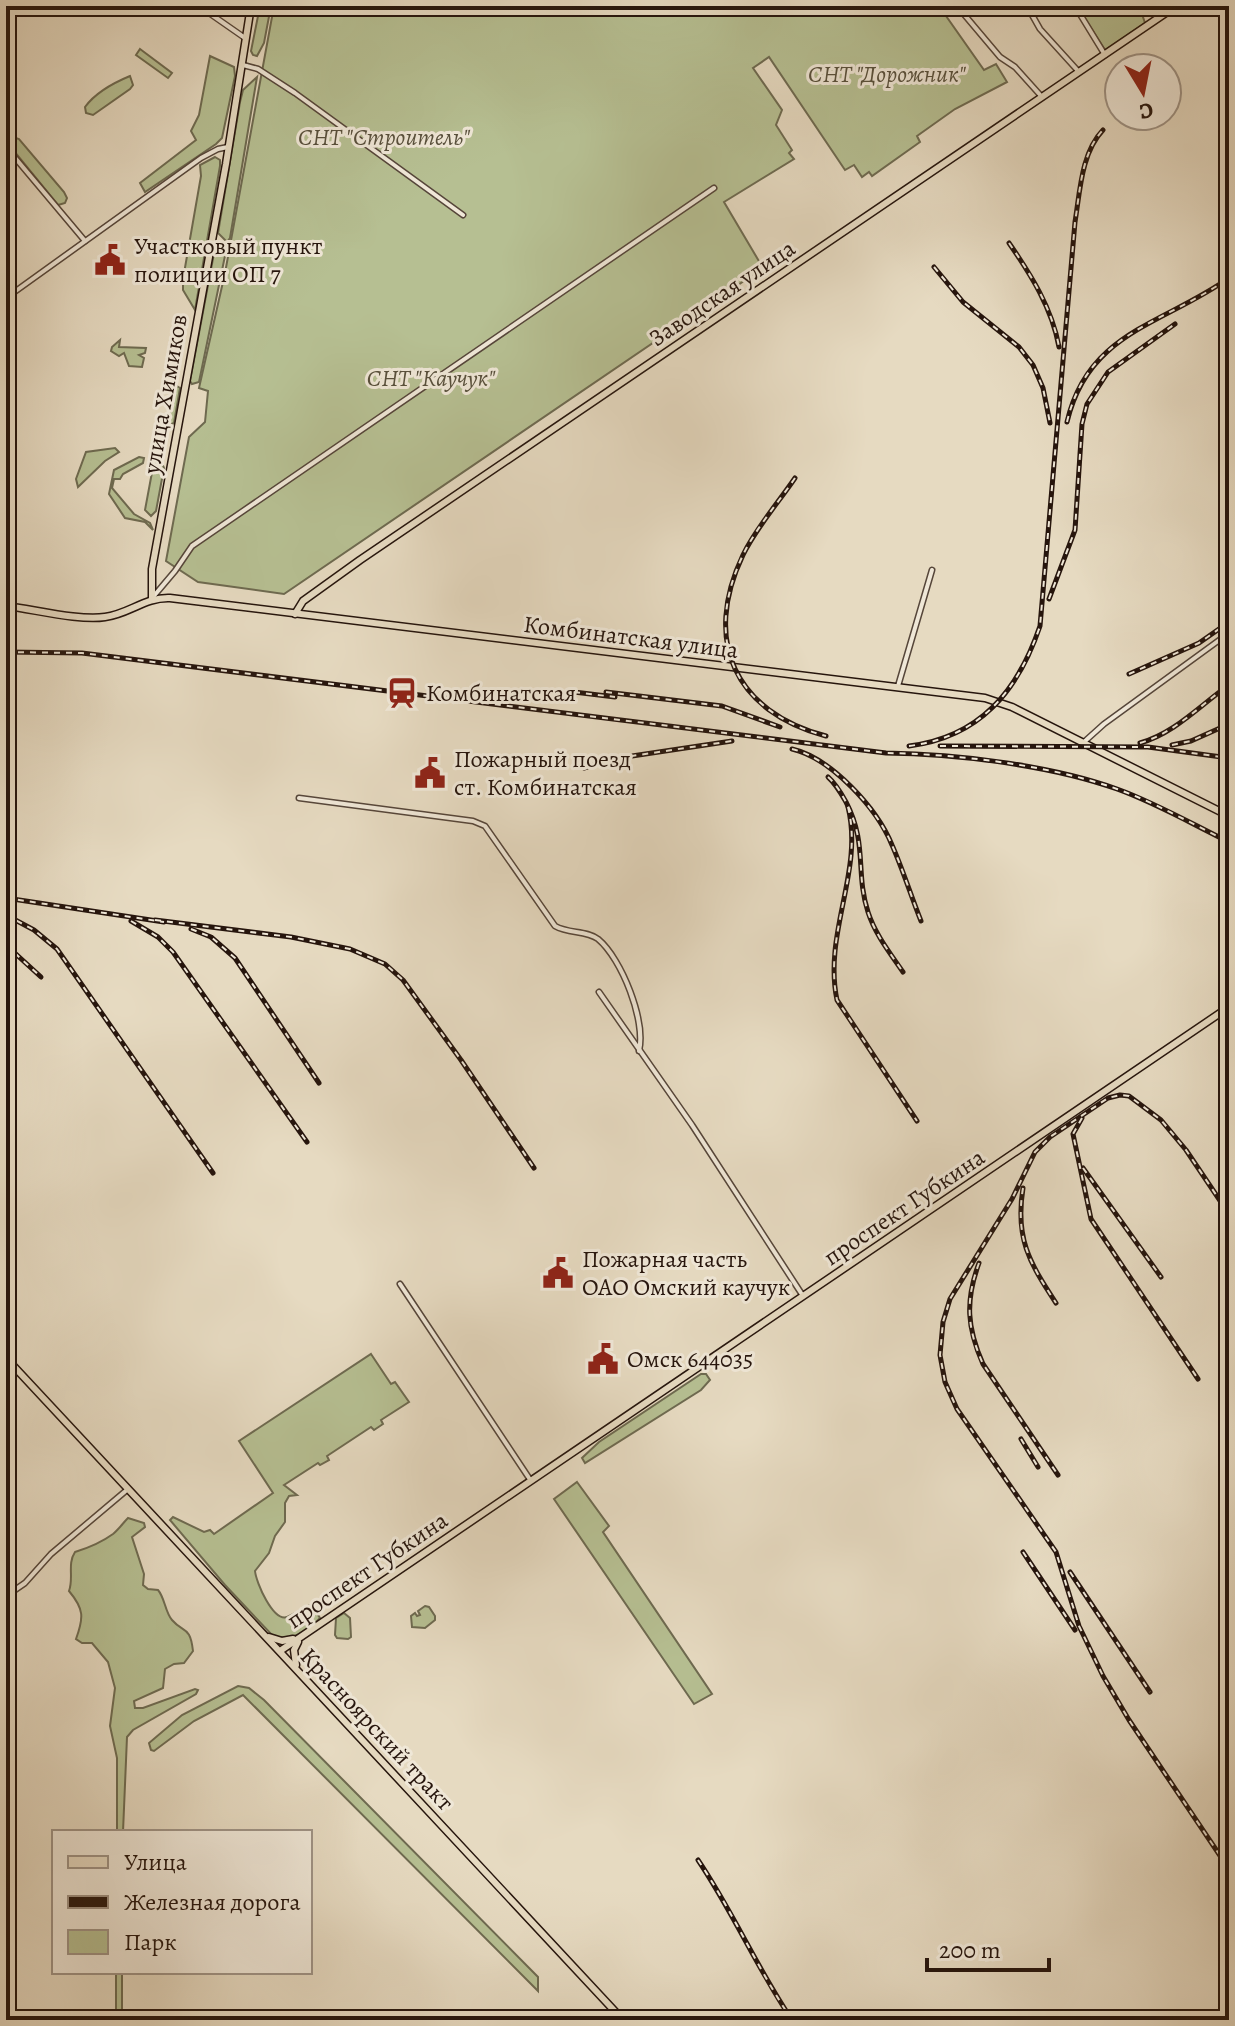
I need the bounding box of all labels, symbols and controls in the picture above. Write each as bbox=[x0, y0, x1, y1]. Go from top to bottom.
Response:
north arrow bbox=[1103, 52, 1183, 132]
park label: СНТ "Дорожник" bbox=[808, 58, 967, 90]
text: С bbox=[1137, 95, 1156, 127]
park label: СНТ "Строитель" bbox=[298, 121, 471, 153]
place label: Участковый пункт полиции ОП 7 bbox=[134, 230, 323, 290]
street label: Заводская улица bbox=[643, 232, 801, 354]
public building icon: Участковый пункт полиции ОП 7 bbox=[93, 243, 127, 277]
street label: улица Химиков bbox=[135, 312, 195, 477]
park label: СНТ "Каучук" bbox=[367, 362, 496, 394]
street label: Комбинатская улица bbox=[522, 608, 740, 666]
station icon: Комбинатская bbox=[385, 676, 419, 710]
place label: Комбинатская bbox=[426, 677, 576, 709]
place label: Пожарный поезд ст. Комбинатская bbox=[454, 743, 637, 803]
public building icon: Пожарный поезд ст. Комбинатская bbox=[413, 756, 447, 790]
street label: проспект Губкина bbox=[817, 1141, 991, 1273]
place label: Пожарная часть ОАО Омский каучук bbox=[582, 1243, 790, 1303]
public building icon: Пожарная часть ОАО Омский каучук bbox=[541, 1256, 575, 1290]
public building icon: Омск 644035 bbox=[586, 1342, 620, 1376]
place label: Омск 644035 bbox=[627, 1343, 753, 1375]
street label: проспект Губкина bbox=[280, 1504, 454, 1636]
street label: Красноярский тракт bbox=[293, 1641, 461, 1818]
legend bbox=[52, 1830, 312, 1974]
text: Улица bbox=[124, 1846, 187, 1878]
text: Железная дорога bbox=[124, 1886, 300, 1918]
scale bar bbox=[927, 1922, 1049, 1972]
text: Парк bbox=[124, 1926, 177, 1958]
text: 200 m bbox=[939, 1934, 1001, 1966]

